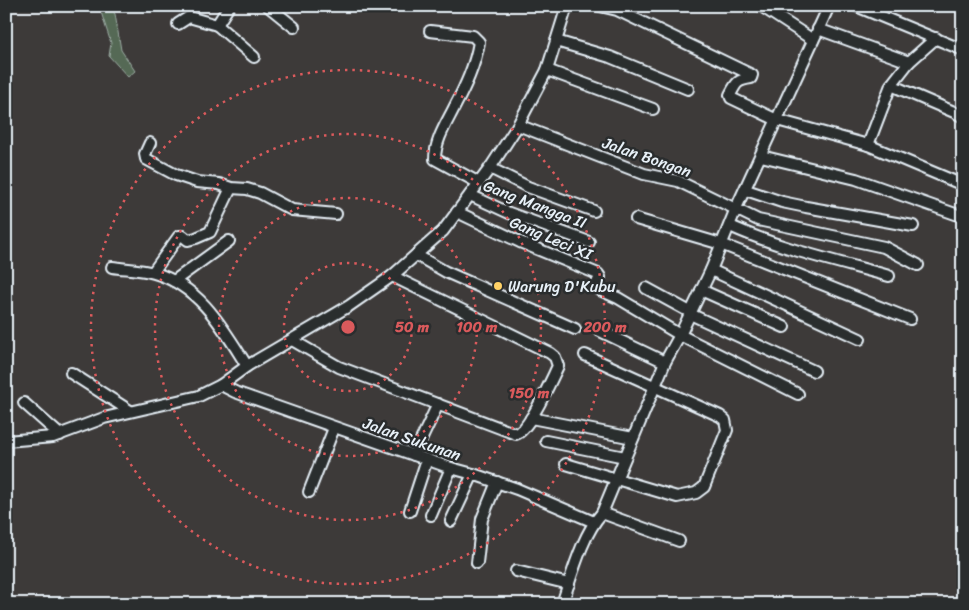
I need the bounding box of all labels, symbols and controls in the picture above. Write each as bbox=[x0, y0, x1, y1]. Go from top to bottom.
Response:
street label: Jalan Bongan bbox=[598, 128, 696, 186]
street label: Gang Mangga II bbox=[479, 171, 591, 237]
street label: Gang Leci XI bbox=[505, 207, 599, 269]
place label: Warung D'Kubu bbox=[508, 272, 616, 301]
marker: Warung D'Kubu bbox=[492, 280, 504, 292]
text: 50 m bbox=[395, 314, 430, 340]
text: 100 m bbox=[457, 314, 498, 340]
text: 200 m bbox=[582, 314, 627, 340]
centre of rings bbox=[339, 318, 357, 336]
text: 150 m bbox=[509, 380, 550, 406]
street label: Jalan Sukunan bbox=[358, 408, 465, 469]

